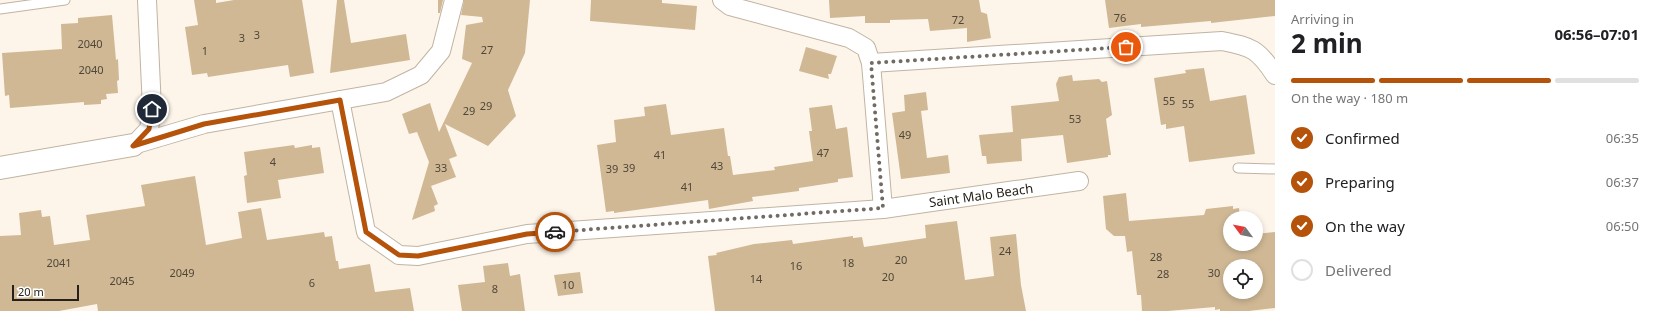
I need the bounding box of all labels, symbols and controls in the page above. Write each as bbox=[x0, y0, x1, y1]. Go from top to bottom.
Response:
house number: 76 bbox=[1114, 10, 1126, 25]
text: Arriving in bbox=[1291, 10, 1354, 28]
house number: 72 bbox=[952, 12, 964, 27]
text: 06:56–07:01 bbox=[1554, 24, 1639, 44]
text: 2 min bbox=[1291, 25, 1363, 61]
house number: 3 bbox=[254, 27, 260, 42]
house number: 3 bbox=[239, 30, 245, 45]
pin bbox=[1109, 30, 1143, 64]
house number: 2040 bbox=[77, 36, 103, 51]
icon: bag bbox=[1115, 36, 1137, 58]
house number: 27 bbox=[481, 42, 493, 57]
house number: 1 bbox=[202, 43, 208, 58]
house number: 2040 bbox=[78, 62, 104, 77]
text: On the way · 180 m bbox=[1291, 89, 1408, 107]
pin bbox=[135, 92, 169, 126]
house number: 55 bbox=[1163, 93, 1175, 108]
house number: 55 bbox=[1182, 96, 1194, 111]
icon: home bbox=[141, 98, 163, 120]
house number: 29 bbox=[480, 98, 492, 113]
house number: 29 bbox=[463, 103, 475, 118]
house number: 53 bbox=[1069, 111, 1081, 126]
house number: 49 bbox=[899, 127, 911, 142]
icon: check bbox=[1291, 127, 1313, 149]
text: Confirmed bbox=[1325, 128, 1400, 148]
text: 06:35 bbox=[1606, 129, 1639, 147]
house number: 47 bbox=[817, 145, 829, 160]
house number: 41 bbox=[654, 147, 666, 162]
house number: 4 bbox=[270, 154, 277, 169]
house number: 43 bbox=[711, 158, 723, 173]
house number: 33 bbox=[435, 160, 447, 175]
house number: 39 bbox=[623, 160, 635, 175]
house number: 39 bbox=[606, 161, 618, 176]
icon: check bbox=[1291, 171, 1313, 193]
text: Preparing bbox=[1325, 172, 1395, 192]
text: 06:37 bbox=[1606, 173, 1639, 191]
house number: 41 bbox=[681, 179, 693, 194]
street label: Saint Malo Beach bbox=[928, 179, 1034, 211]
north arrow bbox=[1223, 211, 1263, 251]
map controls bbox=[1223, 211, 1263, 299]
courier bbox=[535, 212, 575, 252]
icon: check bbox=[1291, 215, 1313, 237]
text: On the way bbox=[1325, 216, 1405, 236]
text: 06:50 bbox=[1606, 217, 1639, 235]
icon: car bbox=[544, 221, 566, 243]
house number: 24 bbox=[999, 243, 1012, 258]
house number: 28 bbox=[1150, 249, 1162, 264]
house number: 20 bbox=[895, 252, 907, 267]
house number: 2041 bbox=[46, 255, 72, 270]
house number: 18 bbox=[842, 255, 854, 270]
house number: 16 bbox=[790, 258, 802, 273]
button: locate bbox=[1223, 259, 1263, 299]
text: Delivered bbox=[1325, 260, 1392, 280]
house number: 2049 bbox=[169, 265, 195, 280]
house number: 30 bbox=[1208, 265, 1220, 280]
house number: 28 bbox=[1157, 266, 1169, 281]
house number: 20 bbox=[882, 269, 894, 284]
house number: 14 bbox=[750, 271, 763, 286]
house number: 2045 bbox=[109, 273, 135, 288]
house number: 6 bbox=[309, 275, 315, 290]
house number: 10 bbox=[562, 277, 574, 292]
house number: 8 bbox=[492, 281, 498, 296]
scale bar bbox=[12, 283, 79, 302]
text: 20 m bbox=[18, 284, 44, 299]

